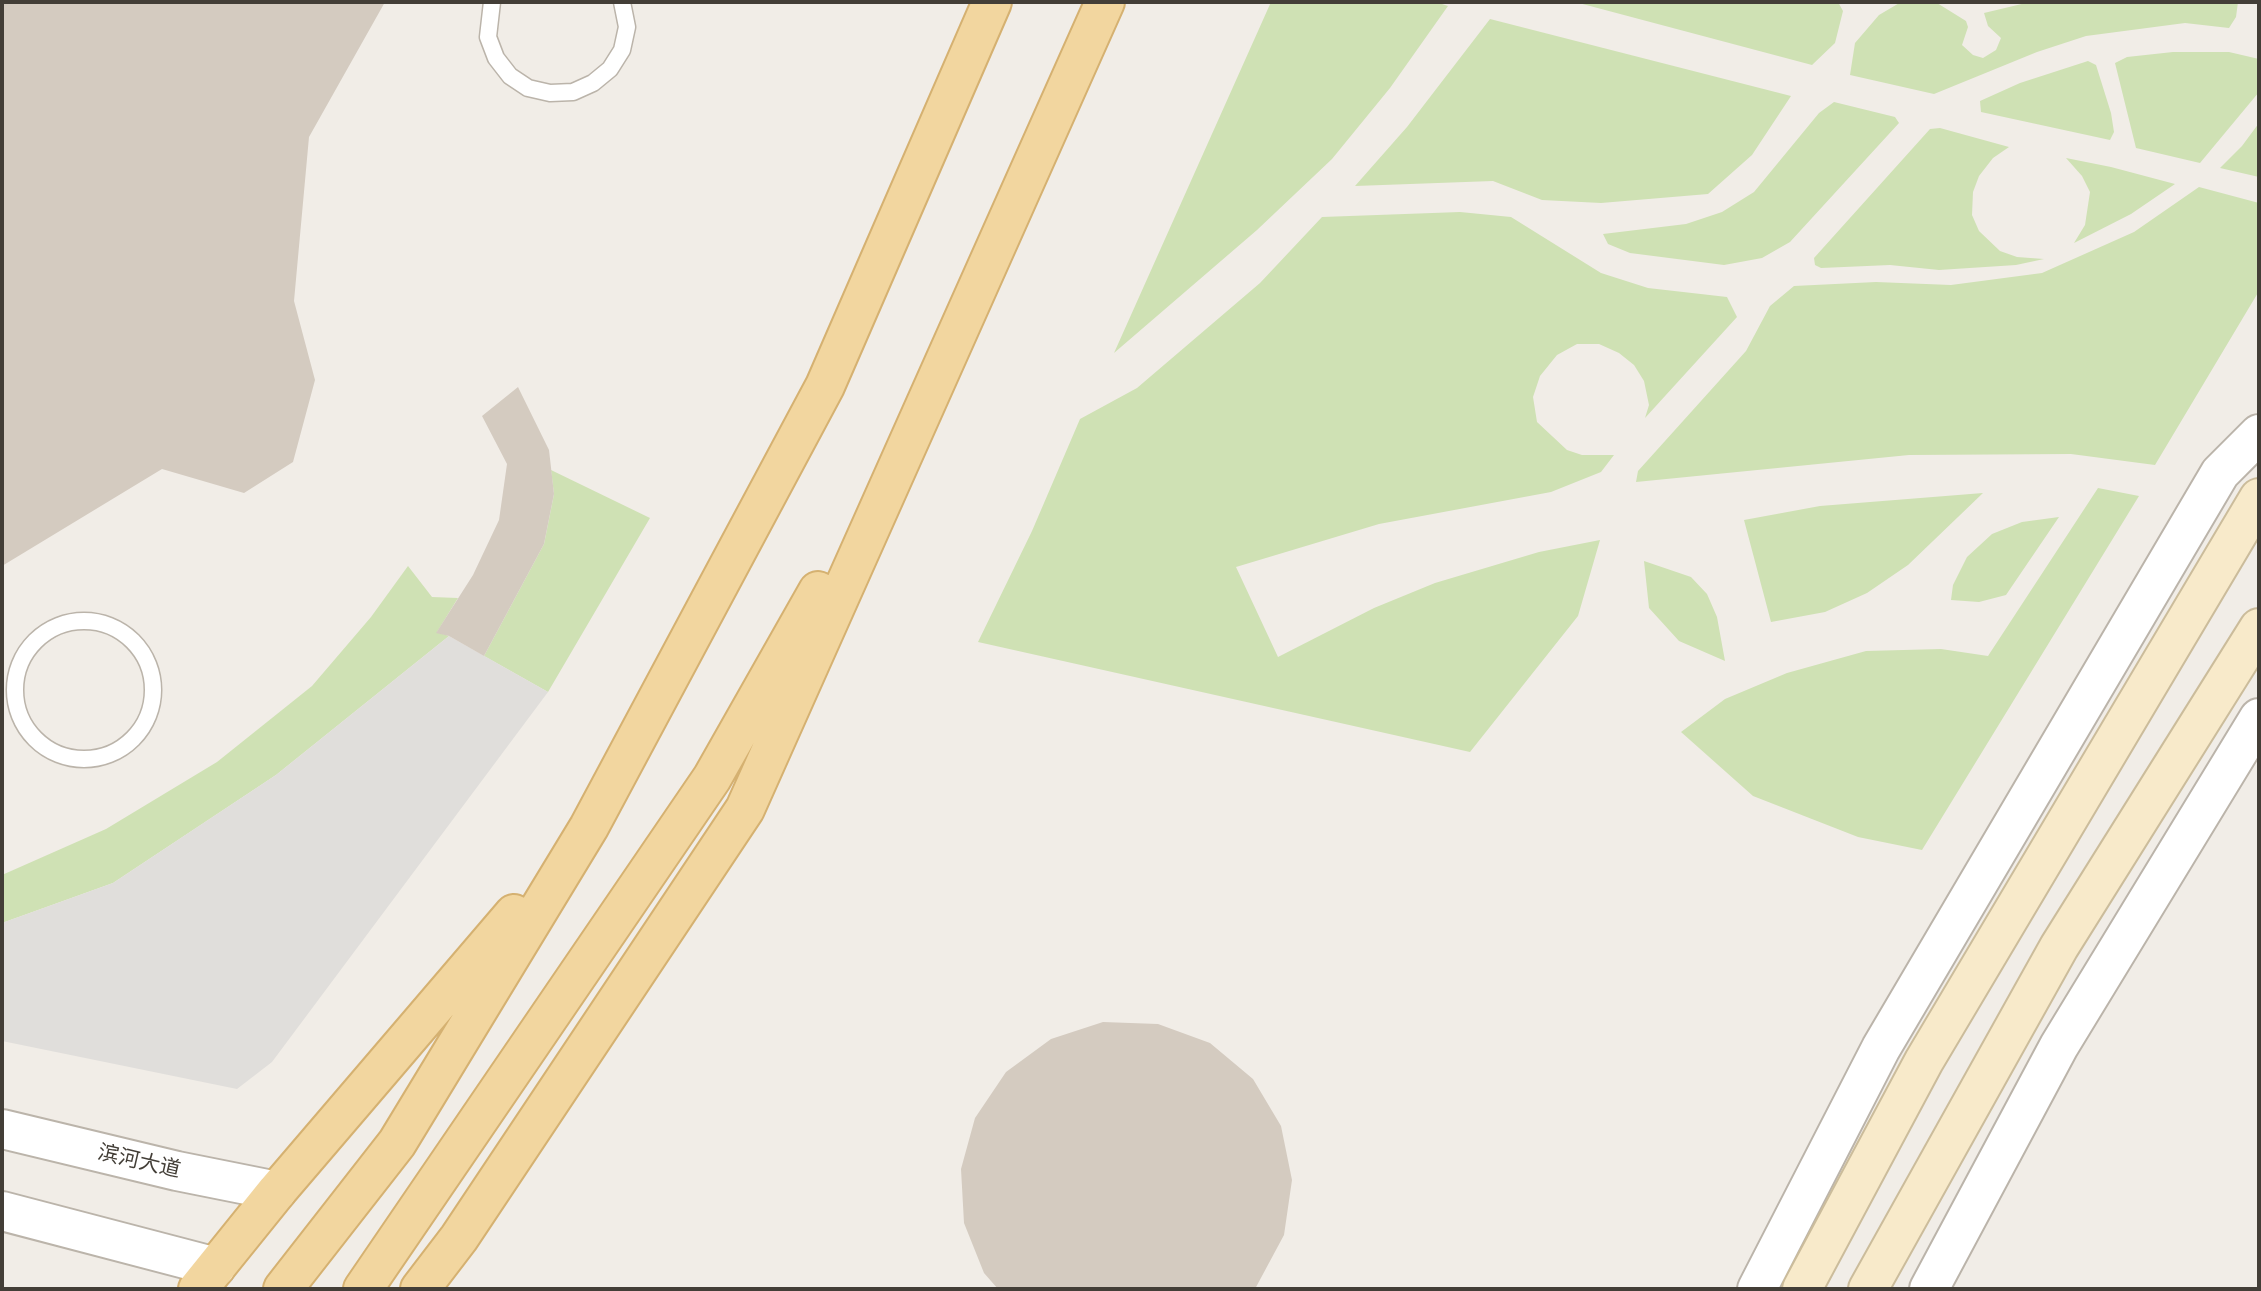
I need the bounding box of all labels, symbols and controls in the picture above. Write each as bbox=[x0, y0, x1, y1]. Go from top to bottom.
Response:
street label: 滨河大道 bbox=[95, 1140, 183, 1184]

